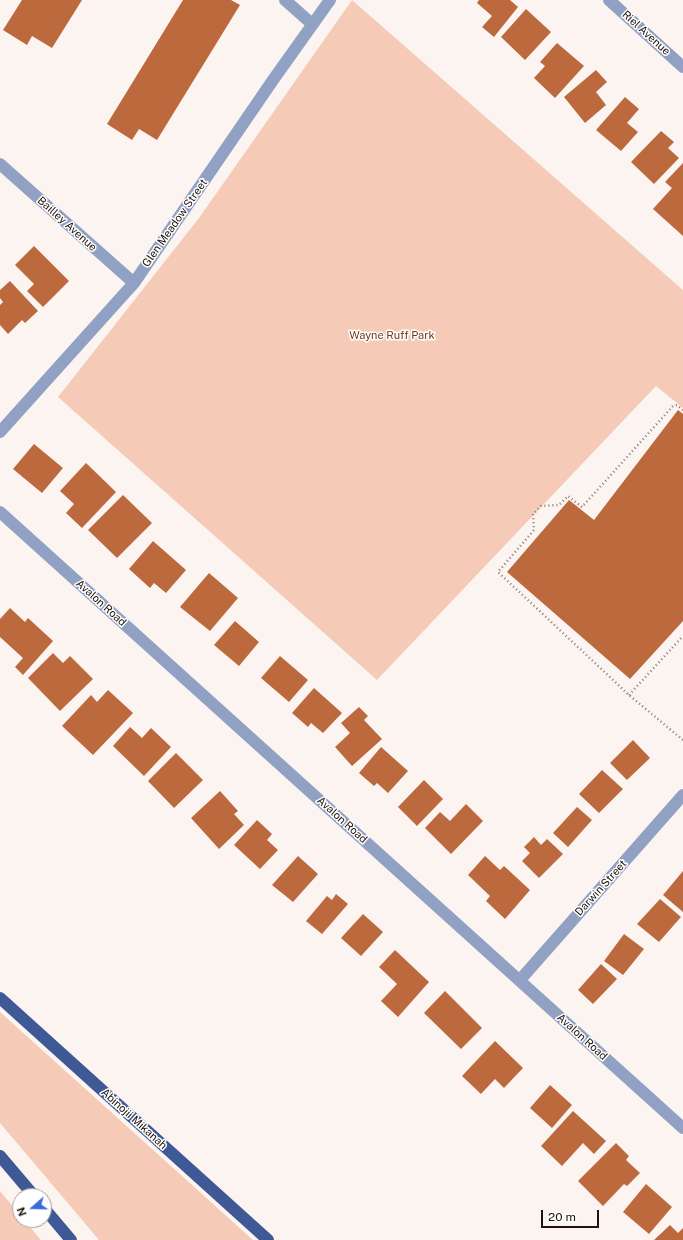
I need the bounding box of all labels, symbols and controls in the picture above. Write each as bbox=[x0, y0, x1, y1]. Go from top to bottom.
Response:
street label: Riel Avenue bbox=[619, 8, 673, 58]
street label: Glen Meadow Street bbox=[140, 176, 210, 270]
street label: Bailley Avenue bbox=[35, 194, 99, 254]
park label: Wayne Ruff Park bbox=[349, 329, 435, 343]
street label: Avalon Road bbox=[73, 577, 129, 629]
street label: Avalon Road bbox=[314, 794, 370, 846]
street label: Darwin Street bbox=[572, 857, 630, 919]
street label: Avalon Road bbox=[554, 1011, 610, 1063]
street label: Abinojii Mikanah bbox=[98, 1086, 170, 1152]
north arrow bbox=[12, 1188, 52, 1228]
scale bar bbox=[543, 1202, 601, 1228]
text: N bbox=[15, 1206, 29, 1218]
text: 20 m bbox=[548, 1210, 576, 1224]

